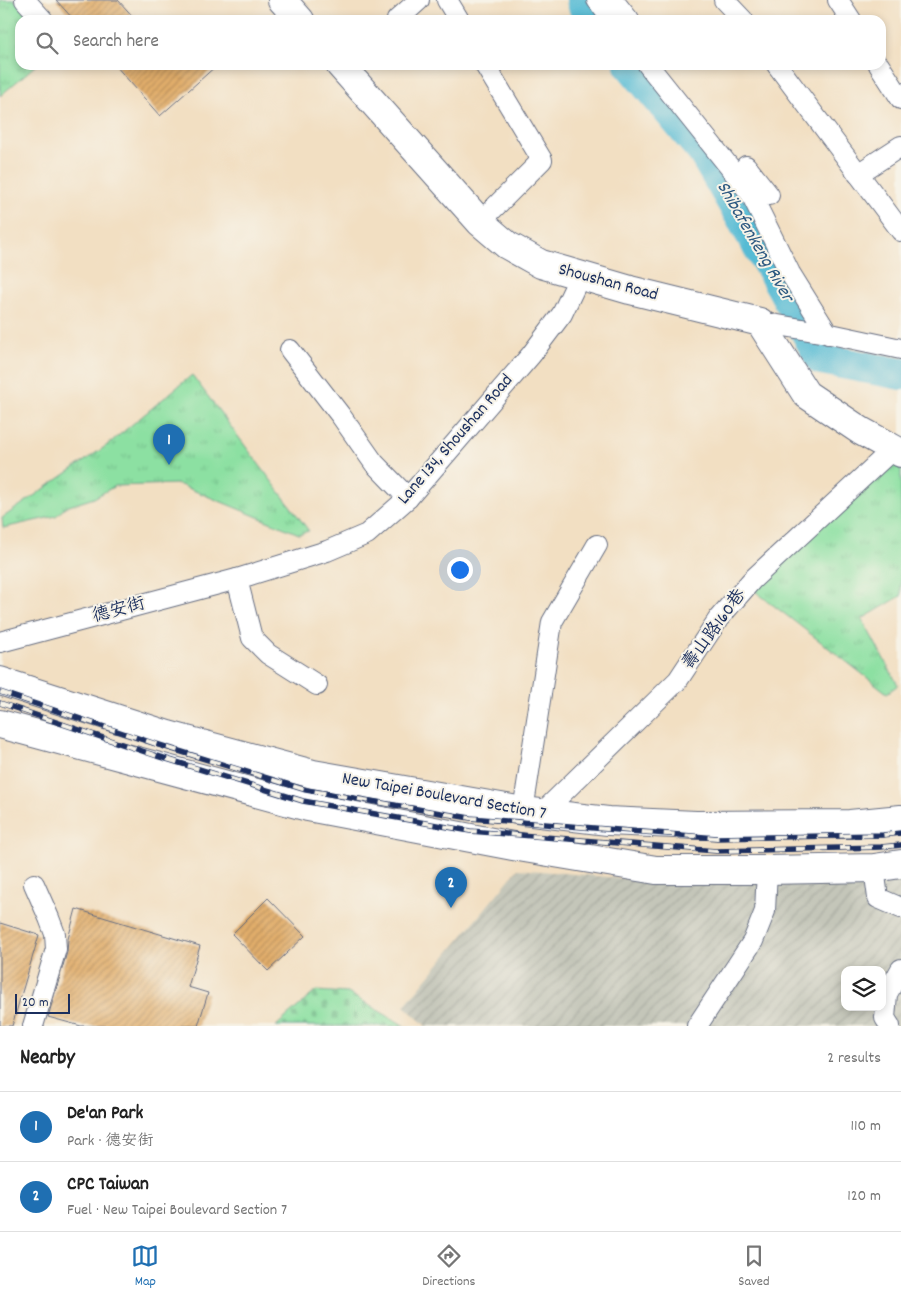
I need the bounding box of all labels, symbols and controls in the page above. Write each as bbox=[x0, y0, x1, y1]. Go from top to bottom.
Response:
search box bbox=[15, 15, 886, 70]
icon: search bbox=[33, 29, 61, 57]
text: Search here bbox=[73, 29, 159, 56]
water label: Shibafenkeng River bbox=[709, 177, 800, 309]
street label: Shoushan Road bbox=[555, 258, 661, 308]
street label: Lane 134, Shoushan Road bbox=[392, 369, 520, 511]
pin: 1 bbox=[153, 424, 185, 465]
your location bbox=[447, 557, 473, 583]
street label: 壽山路160巷 bbox=[677, 584, 753, 676]
street label: 德安街 bbox=[90, 592, 148, 630]
street label: New Taipei Boulevard Section 7 bbox=[340, 767, 548, 827]
pin: 2 bbox=[435, 867, 467, 908]
map controls bbox=[841, 966, 886, 1011]
button: layers bbox=[841, 966, 886, 1011]
scale bar bbox=[15, 991, 70, 1014]
text: 20 m bbox=[22, 993, 49, 1013]
text: Nearby bbox=[20, 1044, 75, 1074]
text: 2 results bbox=[827, 1047, 881, 1070]
text: De'an Park bbox=[67, 1101, 143, 1128]
text: 1 bbox=[34, 1115, 38, 1138]
text: 110 m bbox=[851, 1115, 881, 1138]
text: Park · 德安街 bbox=[67, 1130, 153, 1153]
text: CPC Taiwan bbox=[67, 1172, 149, 1199]
text: 2 bbox=[33, 1185, 40, 1208]
text: 120 m bbox=[847, 1185, 881, 1208]
text: Fuel · New Taipei Boulevard Section 7 bbox=[67, 1199, 287, 1222]
tab: Map bbox=[131, 1242, 159, 1292]
tab: Directions bbox=[422, 1242, 475, 1292]
tab: Saved bbox=[738, 1242, 770, 1292]

